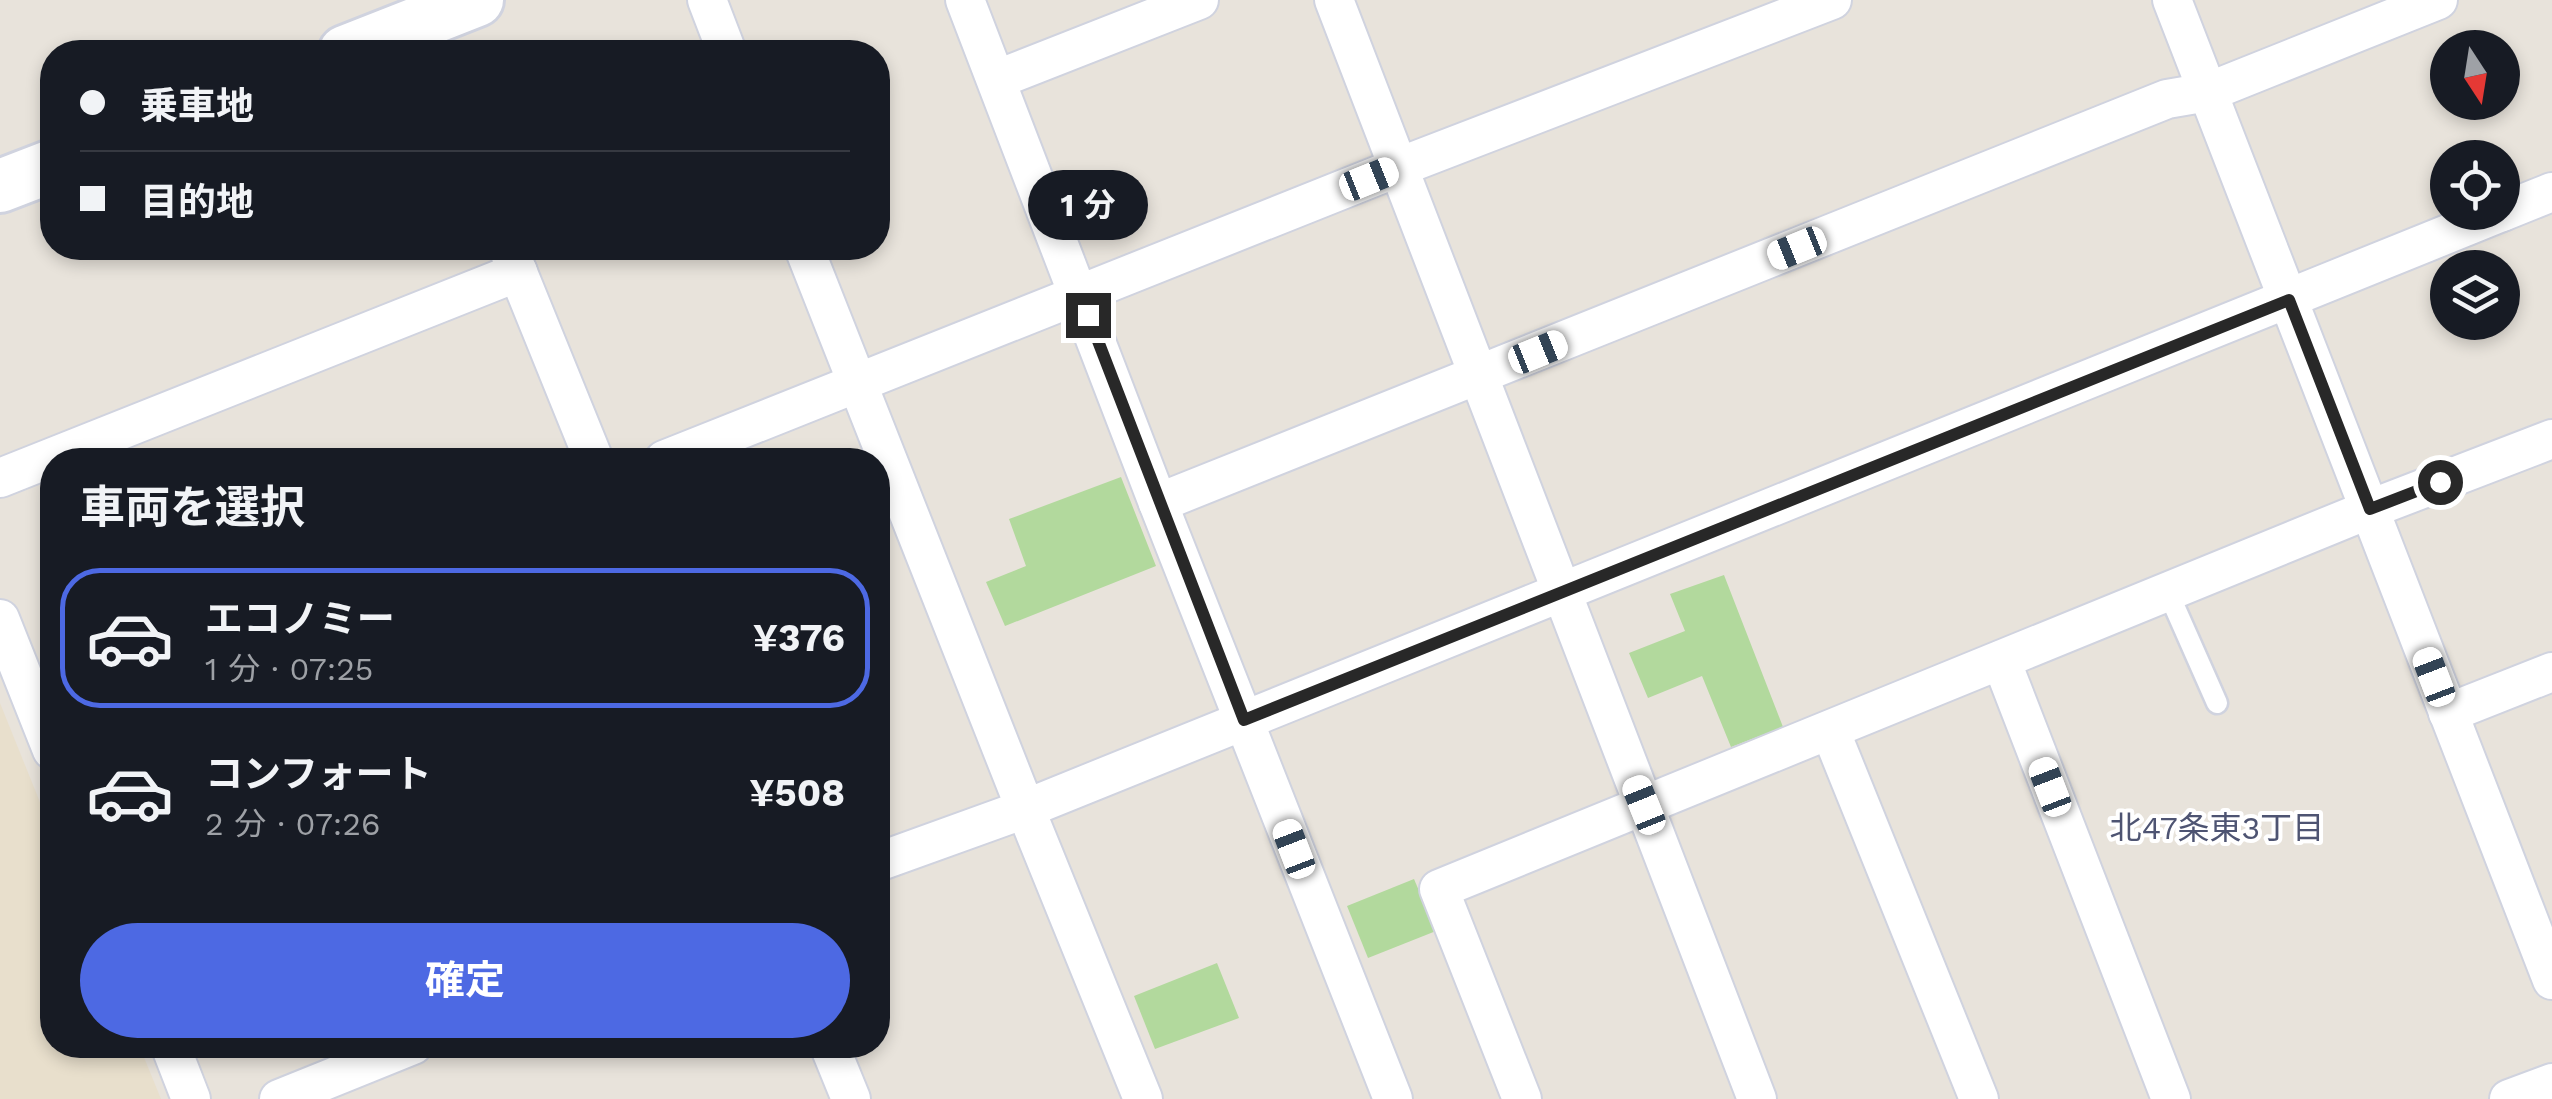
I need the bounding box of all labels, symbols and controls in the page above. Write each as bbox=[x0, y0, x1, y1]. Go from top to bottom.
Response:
north arrow bbox=[2430, 30, 2520, 120]
map controls bbox=[2430, 30, 2520, 340]
text: 乗車地 bbox=[140, 84, 254, 128]
button: locate bbox=[2430, 140, 2520, 230]
car bbox=[1336, 154, 1402, 204]
callout: 1 分 bbox=[1028, 170, 1148, 240]
text: 目的地 bbox=[140, 180, 254, 224]
text: 1 分 bbox=[1061, 186, 1115, 224]
car bbox=[1764, 223, 1830, 273]
button: layers bbox=[2430, 250, 2520, 340]
route end bbox=[1066, 293, 1111, 338]
car bbox=[1505, 327, 1571, 377]
route start bbox=[2418, 460, 2463, 505]
text: 車両を選択 bbox=[80, 481, 305, 534]
icon: car bbox=[85, 593, 175, 683]
text: エコノミー bbox=[205, 597, 395, 641]
text: ¥376 bbox=[753, 616, 845, 660]
car bbox=[2409, 644, 2459, 710]
text: 1 分 · 07:25 bbox=[205, 650, 373, 688]
icon: car bbox=[85, 748, 175, 838]
text: コンフォート bbox=[205, 752, 432, 796]
car bbox=[2025, 754, 2075, 820]
text: ¥508 bbox=[749, 771, 845, 815]
car bbox=[1619, 772, 1669, 838]
text: 2 分 · 07:26 bbox=[205, 805, 380, 843]
district label: 北47条東3丁目 bbox=[2110, 809, 2324, 847]
car bbox=[1269, 816, 1319, 882]
button: 確定 bbox=[80, 923, 850, 1038]

